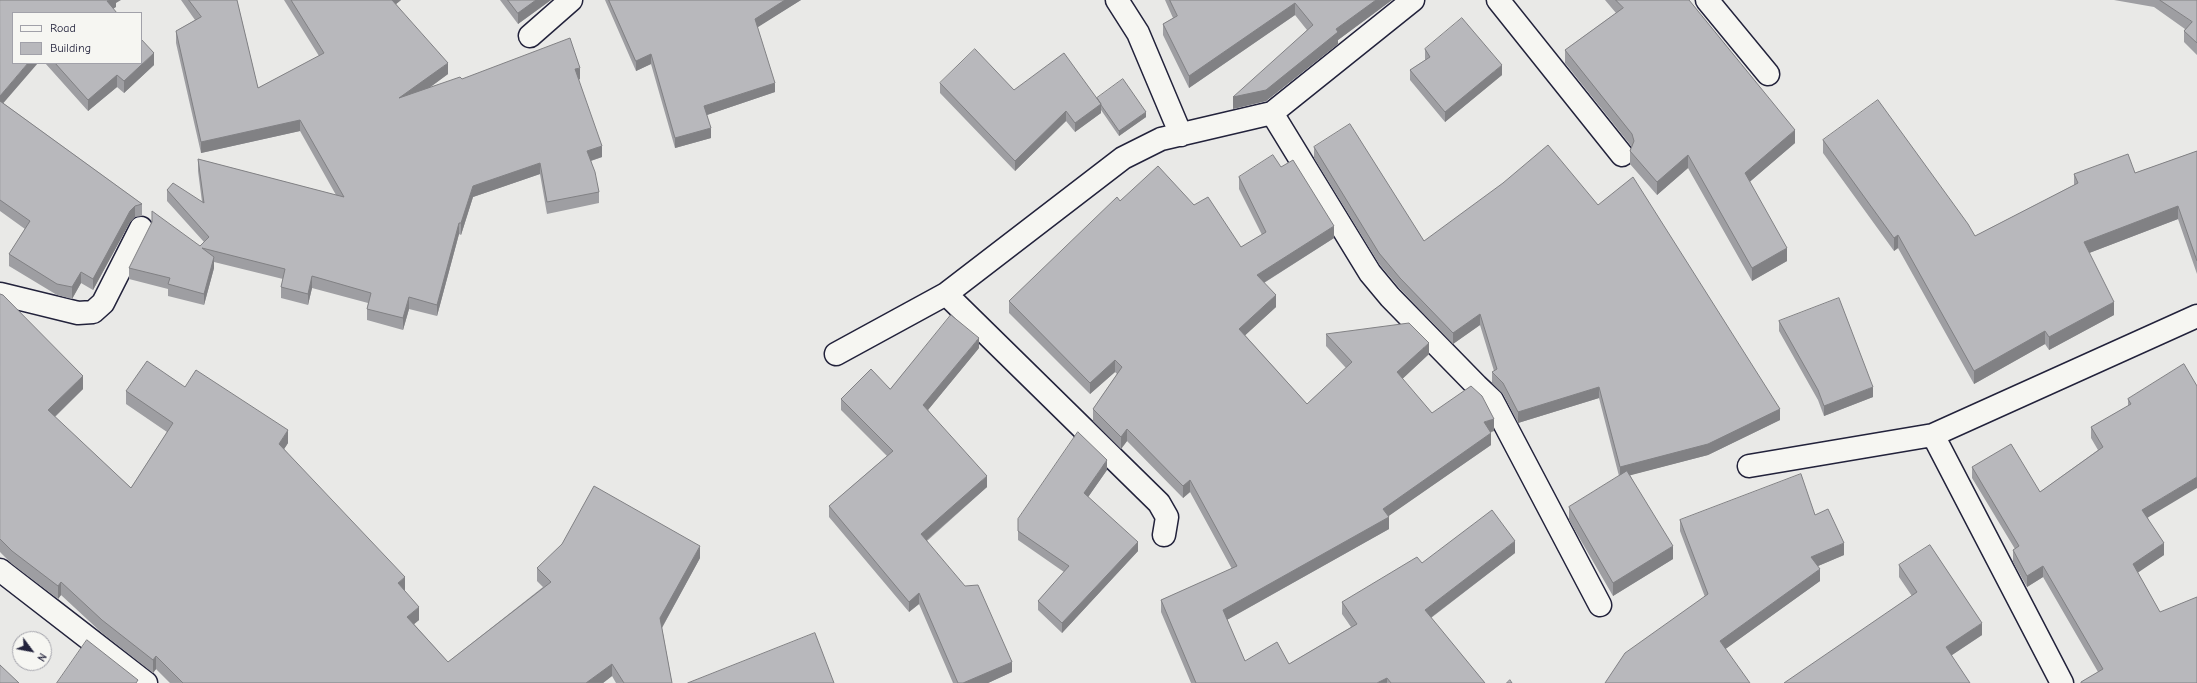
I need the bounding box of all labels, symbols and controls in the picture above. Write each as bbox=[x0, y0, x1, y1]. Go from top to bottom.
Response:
legend bbox=[12, 12, 142, 64]
text: Road bbox=[50, 21, 76, 35]
text: Building bbox=[50, 41, 91, 55]
north arrow bbox=[12, 631, 52, 671]
text: N bbox=[34, 651, 49, 664]

